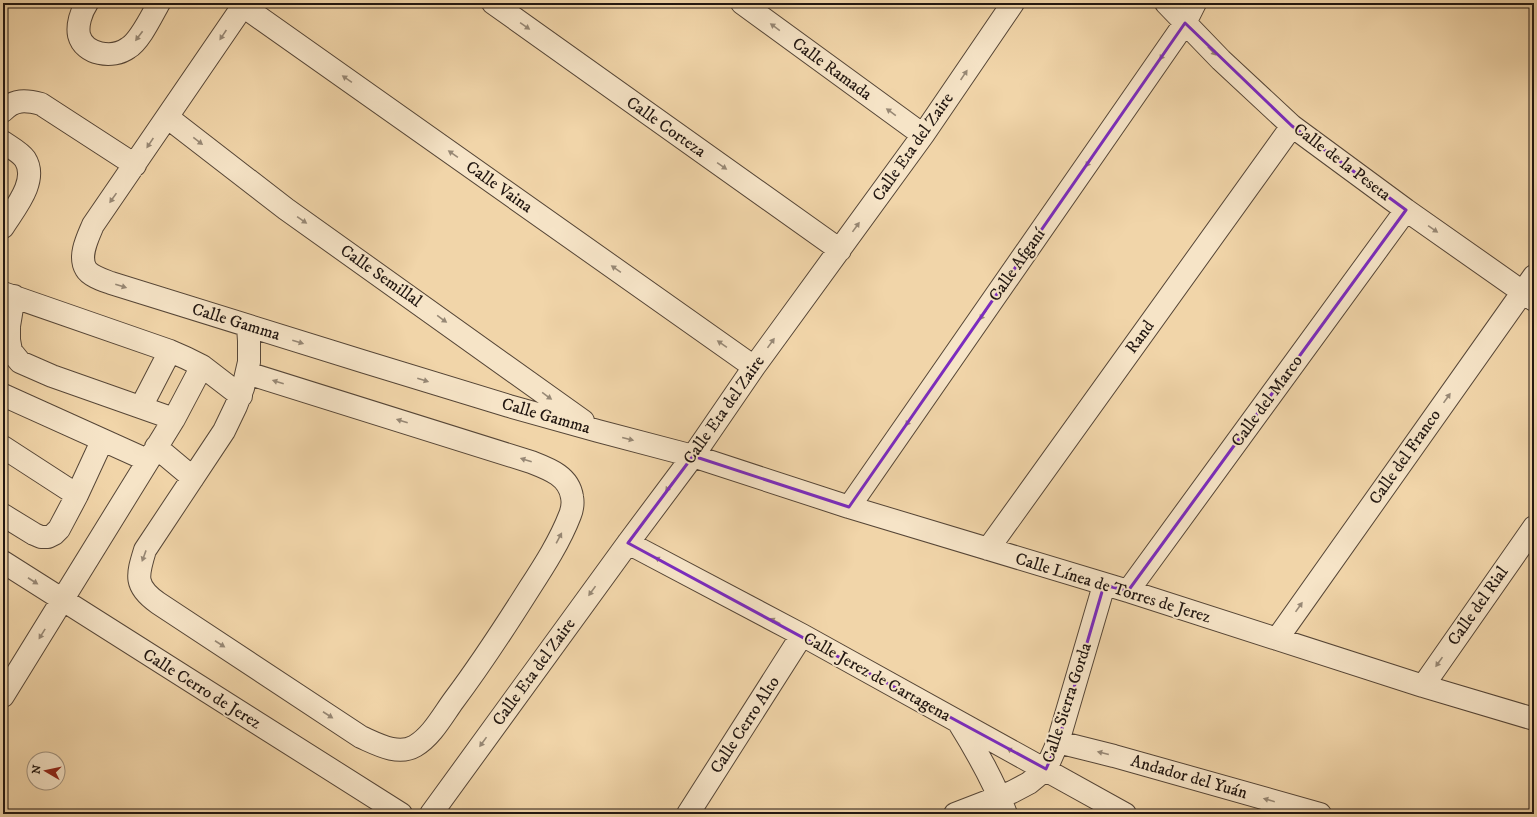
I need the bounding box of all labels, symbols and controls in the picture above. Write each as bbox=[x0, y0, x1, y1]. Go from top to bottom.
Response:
one-way arrow bbox=[520, 22, 530, 30]
one-way arrow bbox=[770, 23, 780, 31]
one-way arrow bbox=[219, 30, 227, 40]
one-way arrow bbox=[135, 31, 143, 41]
street label: Calle Ramada bbox=[788, 33, 877, 106]
one-way arrow bbox=[1208, 46, 1217, 56]
one-way arrow bbox=[1159, 50, 1167, 60]
one-way arrow bbox=[960, 70, 968, 80]
one-way arrow bbox=[341, 75, 352, 83]
street label: Calle Eta del Zaire bbox=[867, 88, 959, 206]
street label: Calle Corteza bbox=[622, 92, 711, 163]
one-way arrow bbox=[886, 108, 897, 116]
street label: Calle de la Peseta bbox=[1289, 118, 1396, 206]
one-way arrow bbox=[146, 137, 154, 148]
one-way arrow bbox=[193, 137, 204, 145]
one-way arrow bbox=[448, 150, 458, 158]
street label: Calle Vaina bbox=[461, 156, 537, 218]
one-way arrow bbox=[1085, 157, 1093, 167]
one-way arrow bbox=[717, 162, 727, 170]
one-way arrow bbox=[109, 192, 117, 203]
one-way arrow bbox=[297, 216, 307, 224]
one-way arrow bbox=[852, 222, 860, 232]
street label: Calle Afganí bbox=[984, 223, 1051, 306]
one-way arrow bbox=[1428, 225, 1439, 233]
street label: Calle Semillal bbox=[336, 240, 426, 312]
one-way arrow bbox=[611, 266, 621, 274]
one-way arrow bbox=[115, 283, 127, 289]
street label: Calle Gamma bbox=[189, 298, 284, 346]
one-way arrow bbox=[979, 309, 987, 320]
one-way arrow bbox=[437, 315, 447, 323]
street label: Rand bbox=[1121, 316, 1160, 358]
one-way arrow bbox=[767, 338, 776, 349]
one-way arrow bbox=[293, 339, 305, 345]
one-way arrow bbox=[717, 340, 728, 348]
street label: Calle Eta del Zaire bbox=[678, 351, 770, 469]
street label: Calle del Marco bbox=[1226, 351, 1308, 451]
one-way arrow bbox=[417, 377, 429, 383]
one-way arrow bbox=[272, 379, 284, 385]
one-way arrow bbox=[542, 392, 553, 400]
street label: Calle Gamma bbox=[499, 393, 594, 439]
one-way arrow bbox=[1443, 393, 1451, 403]
street label: Calle del Franco bbox=[1364, 405, 1446, 509]
one-way arrow bbox=[905, 416, 913, 427]
one-way arrow bbox=[396, 418, 408, 424]
one-way arrow bbox=[623, 436, 635, 442]
one-way arrow bbox=[520, 457, 532, 463]
one-way arrow bbox=[665, 481, 674, 492]
one-way arrow bbox=[555, 532, 562, 544]
street label: Calle Línea de Torres de Jerez bbox=[1012, 548, 1214, 628]
one-way arrow bbox=[140, 550, 146, 562]
one-way arrow bbox=[654, 557, 666, 563]
street label: Calle del Rial bbox=[1443, 562, 1513, 650]
one-way arrow bbox=[27, 578, 39, 585]
one-way arrow bbox=[588, 586, 596, 597]
one-way arrow bbox=[1295, 602, 1303, 612]
street label: Calle Eta del Zaire bbox=[488, 614, 580, 730]
one-way arrow bbox=[769, 618, 781, 624]
street label: Calle Jerez de Cartagena bbox=[799, 627, 955, 727]
one-way arrow bbox=[38, 629, 46, 639]
street label: Calle Sierra Gorda bbox=[1037, 639, 1097, 766]
one-way arrow bbox=[215, 640, 225, 648]
street label: Calle Cerro de Jerez bbox=[139, 644, 266, 735]
one-way arrow bbox=[1435, 657, 1443, 668]
street label: Calle Cerro Alto bbox=[705, 672, 785, 778]
one-way arrow bbox=[323, 711, 334, 719]
one-way arrow bbox=[479, 737, 487, 747]
one-way arrow bbox=[1006, 747, 1018, 754]
one-way arrow bbox=[1097, 750, 1109, 756]
street label: Andador del Yuán bbox=[1128, 750, 1250, 804]
north arrow bbox=[26, 751, 66, 791]
text: N bbox=[29, 764, 45, 775]
one-way arrow bbox=[1263, 796, 1275, 802]

